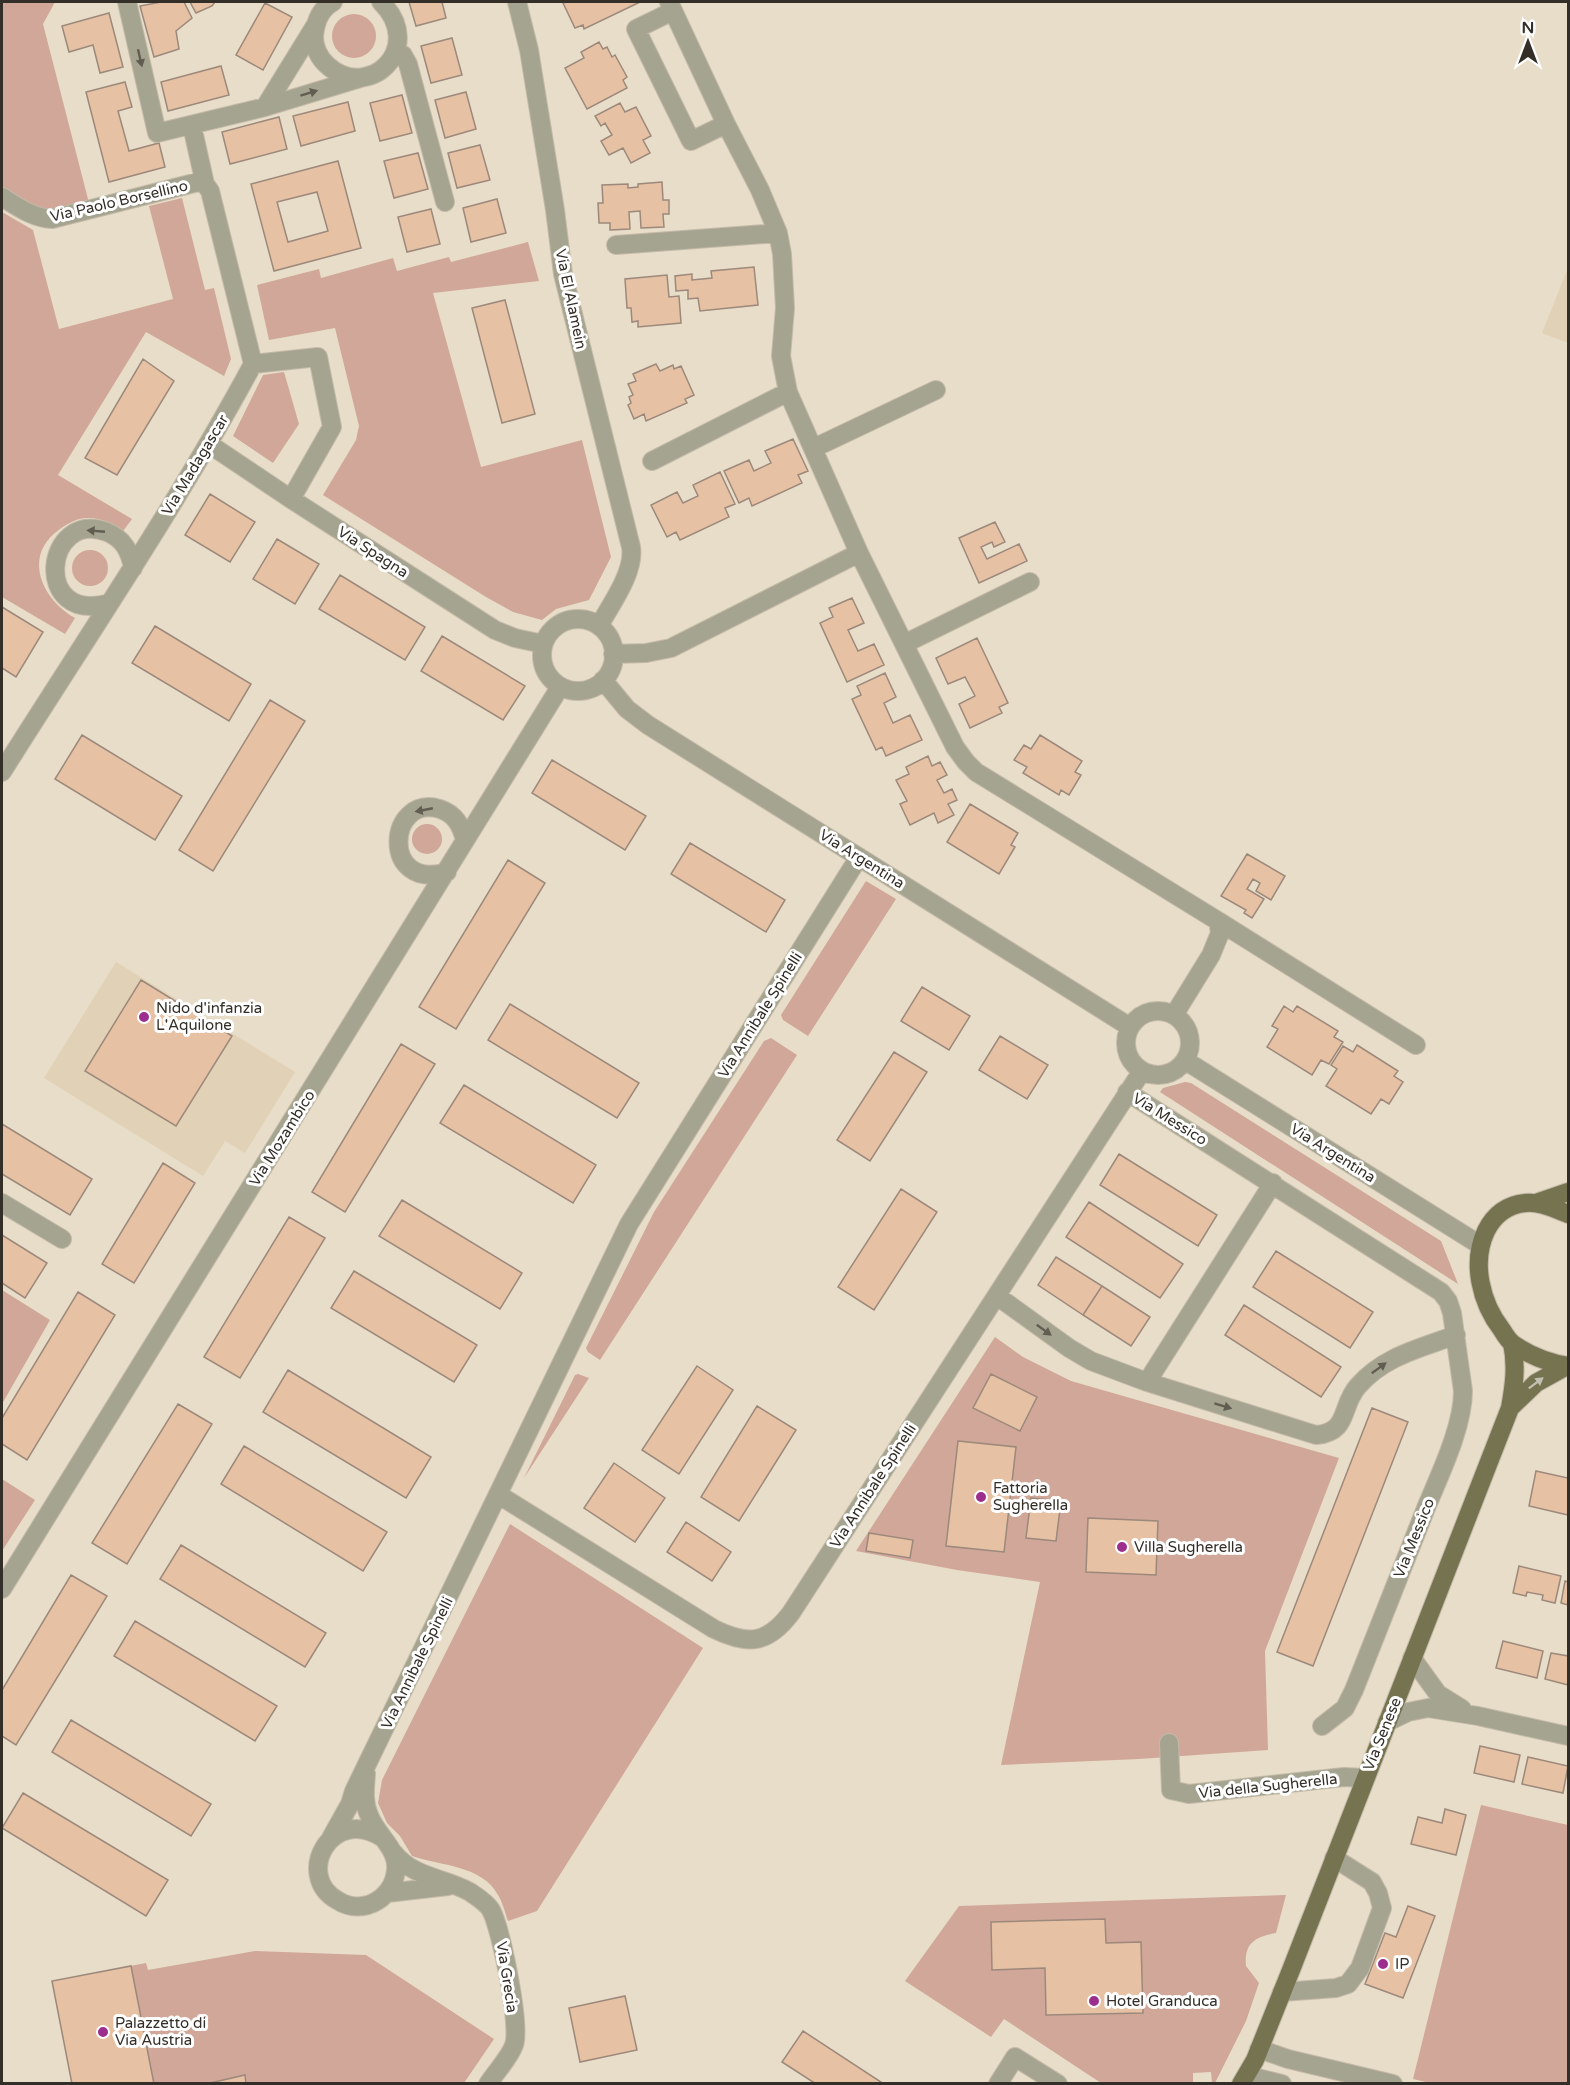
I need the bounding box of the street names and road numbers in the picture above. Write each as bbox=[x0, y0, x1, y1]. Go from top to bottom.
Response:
street label: Via Paolo Borsellino bbox=[48, 176, 190, 226]
street label: Via El Alamein bbox=[552, 247, 590, 351]
street label: Via Madagascar bbox=[158, 411, 232, 519]
street label: Via Spagna bbox=[334, 523, 412, 581]
street label: Via Argentina bbox=[816, 826, 908, 892]
street label: Via Annibale Spinelli bbox=[714, 949, 806, 1081]
street label: Via Mozambico bbox=[245, 1087, 319, 1189]
street label: Via Messico bbox=[1129, 1089, 1211, 1149]
street label: Via Argentina bbox=[1287, 1120, 1379, 1186]
street label: Via Annibale Spinelli bbox=[826, 1420, 920, 1552]
street label: Via Messico bbox=[1390, 1496, 1438, 1580]
street label: Via Annibale Spinelli bbox=[377, 1594, 457, 1732]
street label: Via Senese bbox=[1359, 1695, 1405, 1773]
street label: Via della Sugherella bbox=[1198, 1770, 1338, 1802]
street label: Via Grecia bbox=[492, 1940, 522, 2014]

